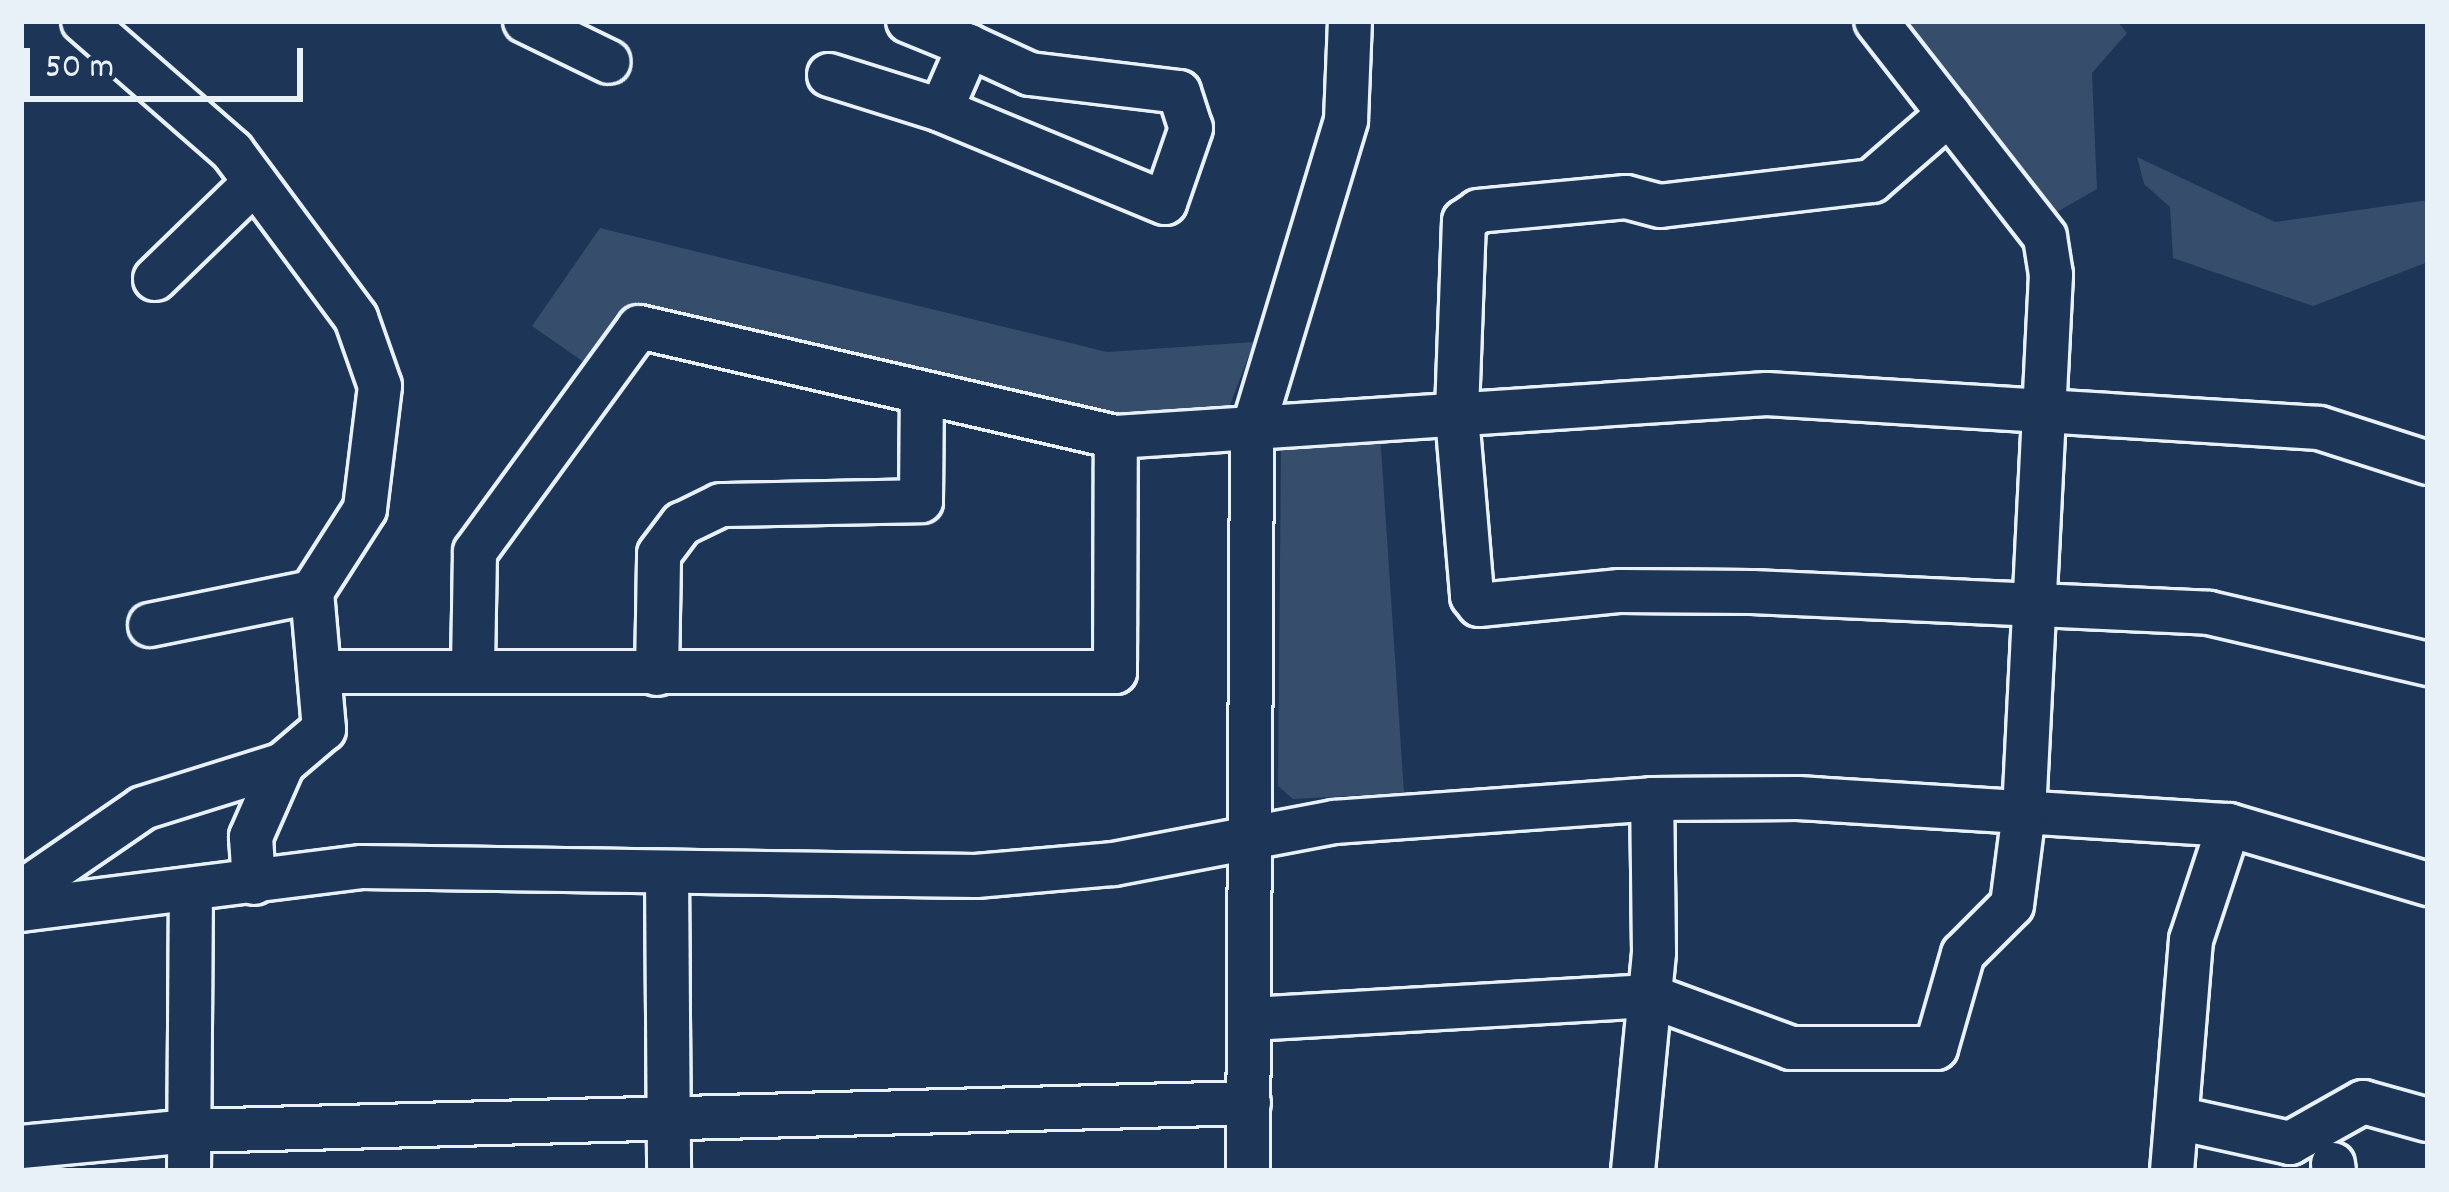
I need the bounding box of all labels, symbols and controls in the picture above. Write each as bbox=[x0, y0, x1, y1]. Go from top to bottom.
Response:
scale bar bbox=[30, 24, 309, 98]
text: 50 m bbox=[45, 43, 114, 95]

